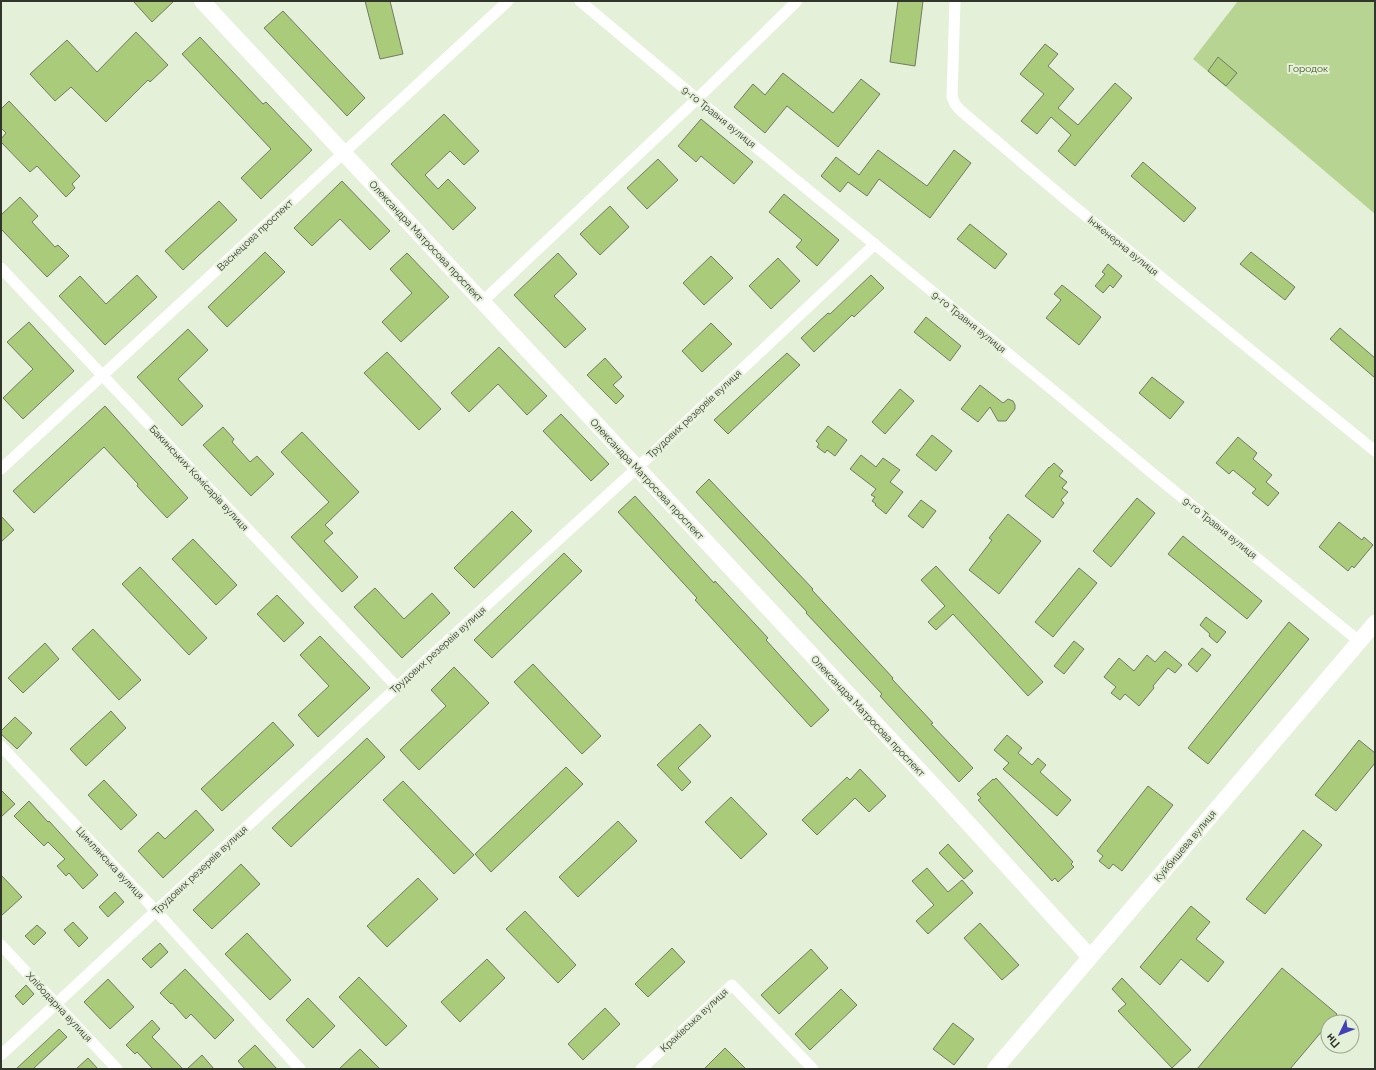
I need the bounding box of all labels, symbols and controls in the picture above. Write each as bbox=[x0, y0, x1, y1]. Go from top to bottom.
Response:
park label: Городок bbox=[1288, 63, 1328, 74]
street label: 9-го Травня вулиця bbox=[680, 84, 758, 150]
street label: Олександра Матросова проспект bbox=[367, 178, 485, 304]
street label: Васнецова проспект bbox=[215, 197, 295, 273]
street label: Інженерна вулиця bbox=[1086, 214, 1160, 278]
street label: 9-го Травня вулиця bbox=[930, 289, 1008, 355]
street label: Трудових резервів вулиця bbox=[645, 367, 743, 461]
street label: Олександра Матросова проспект bbox=[588, 416, 706, 542]
street label: Бакинських Комісарів вулиця bbox=[147, 423, 251, 533]
street label: 9-го Травня вулиця bbox=[1181, 495, 1259, 561]
street label: Трудових резервів вулиця bbox=[388, 604, 488, 696]
street label: Олександра Матросова проспект bbox=[809, 653, 927, 779]
street label: Куйбишева вулиця bbox=[1152, 808, 1218, 884]
street label: Трудових резервів вулиця bbox=[151, 823, 249, 917]
street label: Цимлянська вулиця bbox=[74, 825, 146, 901]
street label: Хлібодарна вулиця bbox=[24, 970, 94, 1044]
street label: Краківська вулиця bbox=[658, 986, 730, 1054]
north arrow bbox=[1320, 1014, 1360, 1054]
text: Пн bbox=[1323, 1031, 1343, 1050]

